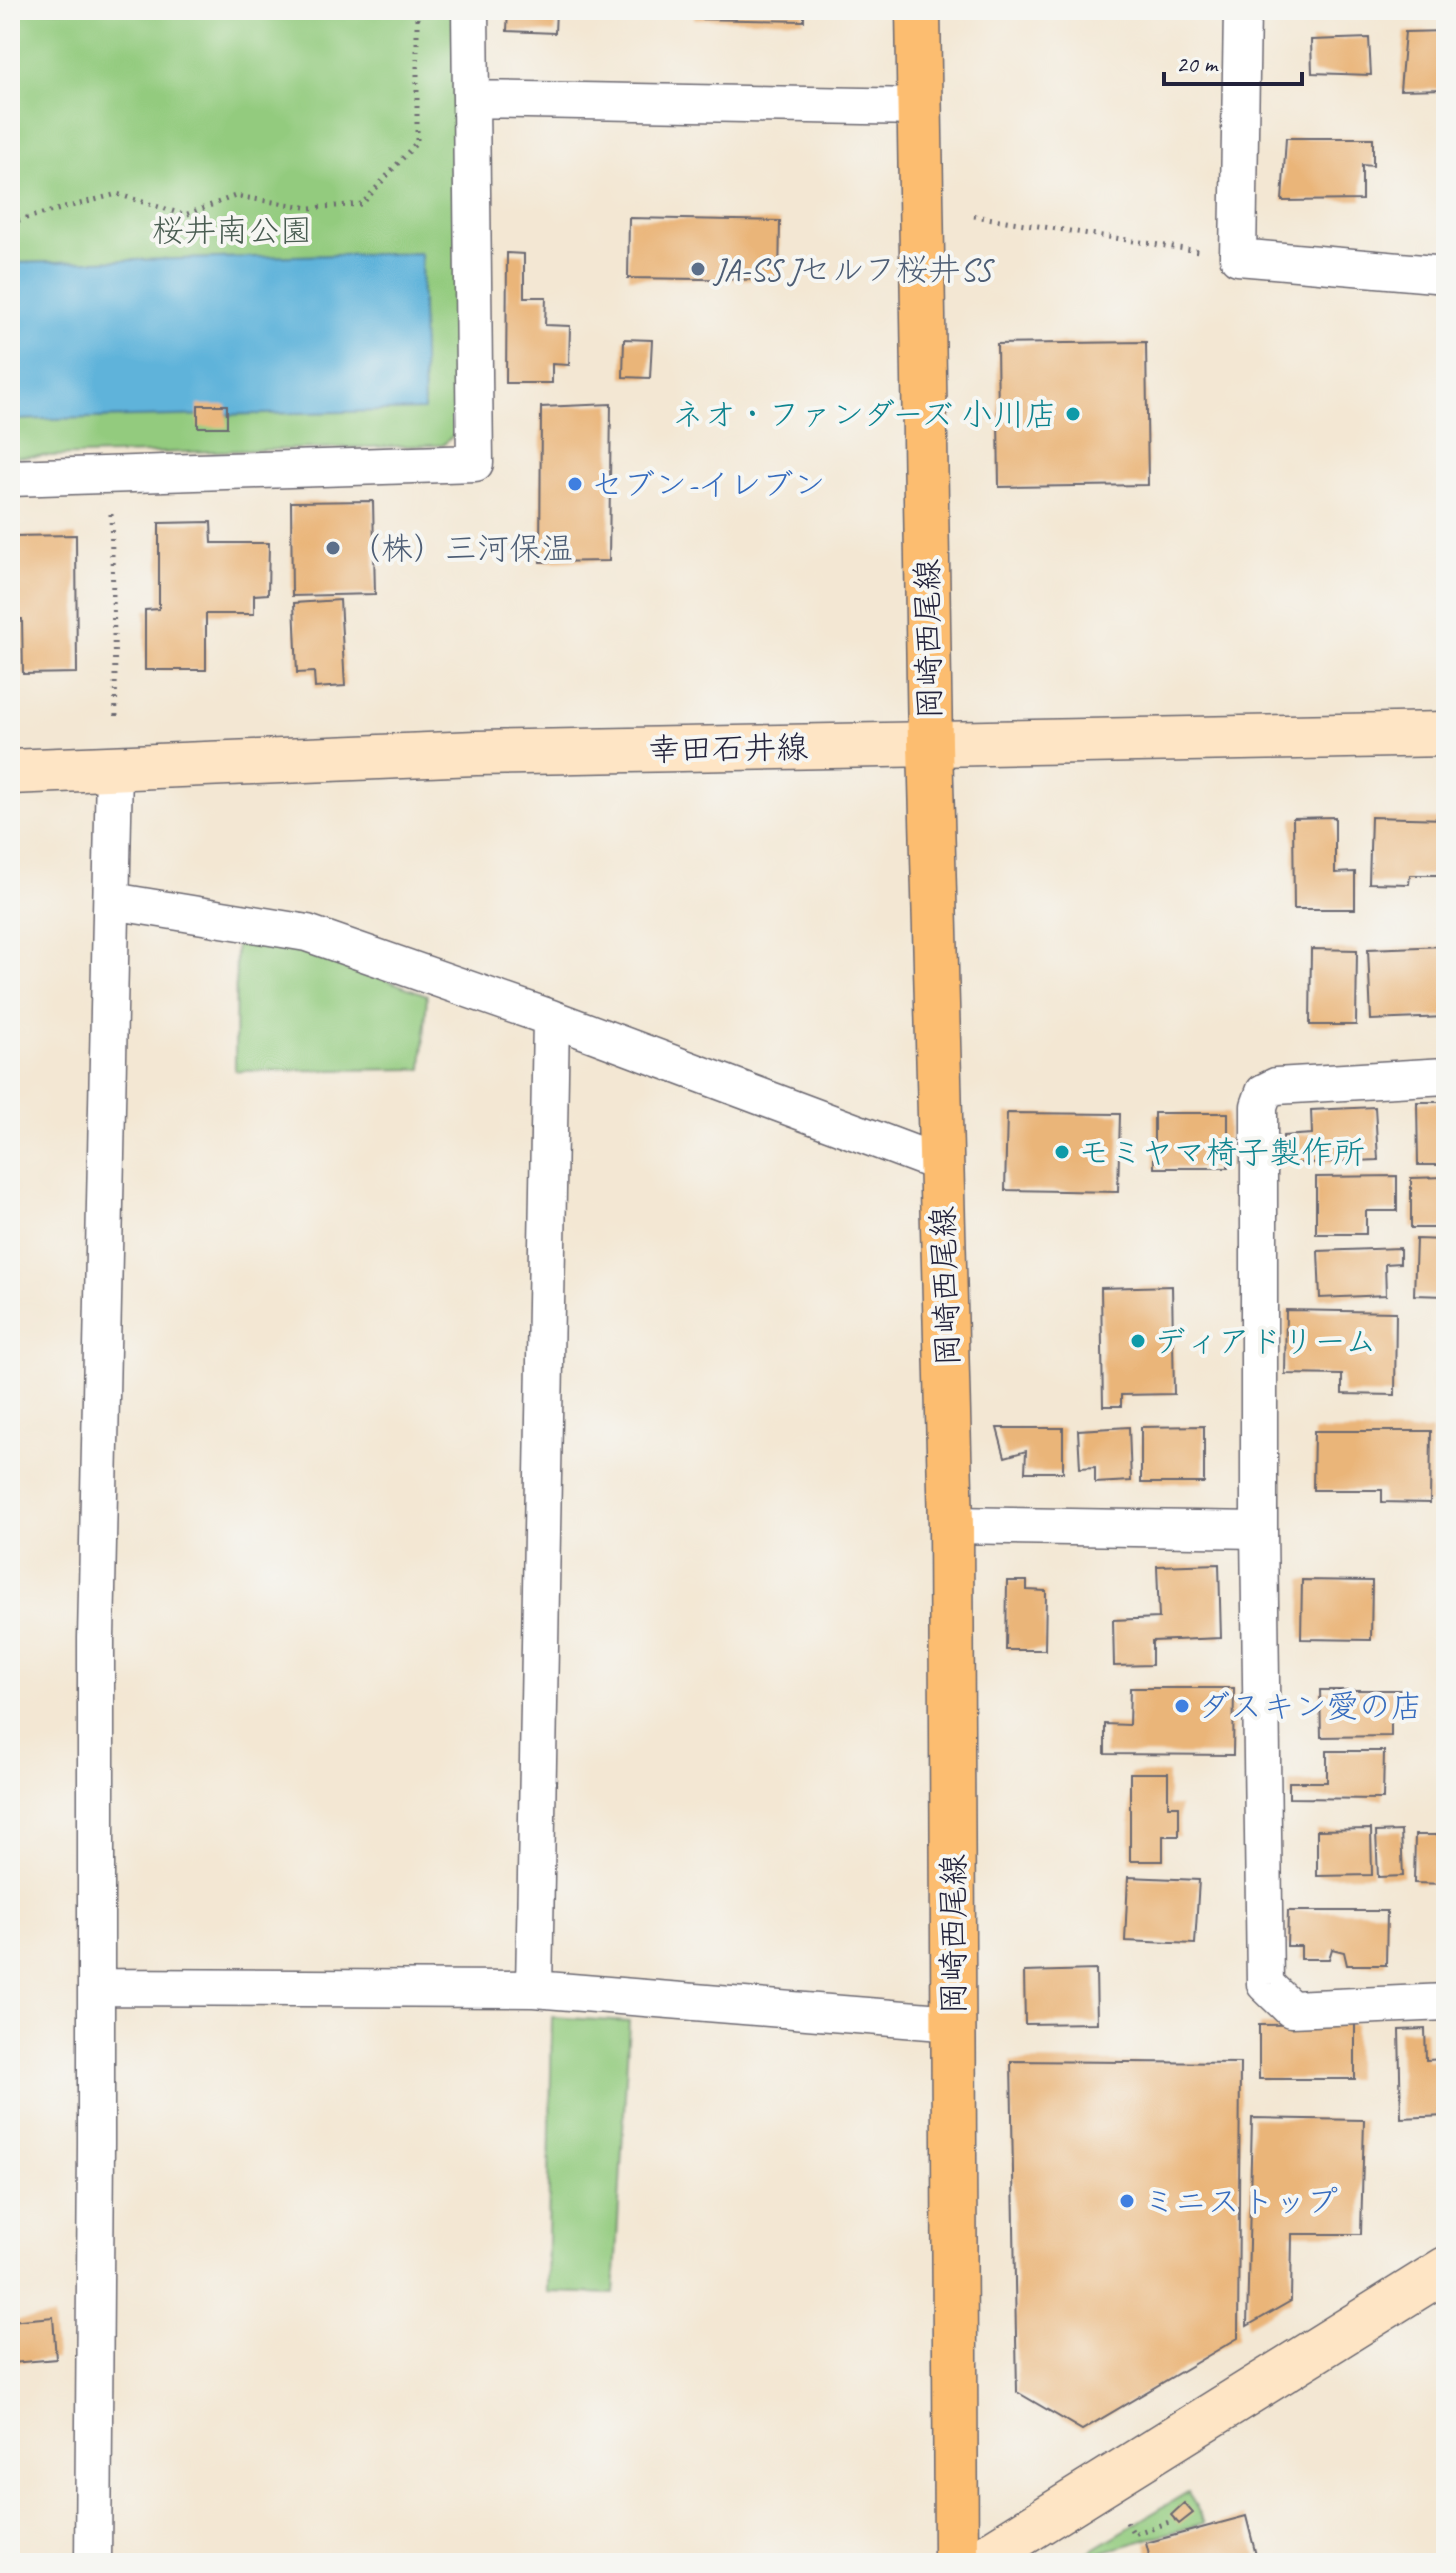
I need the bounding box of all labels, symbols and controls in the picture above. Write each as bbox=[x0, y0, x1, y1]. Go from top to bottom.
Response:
scale bar bbox=[1164, 36, 1302, 86]
text: 20 m bbox=[1176, 49, 1219, 79]
park label: 桜井南公園 bbox=[152, 210, 312, 251]
place label: JA-SS Jセルフ桜井SS bbox=[712, 249, 996, 290]
marker: JA-SS Jセルフ桜井SS bbox=[689, 260, 707, 278]
place label: ネオ・ファンダーズ 小川店 bbox=[672, 394, 1057, 435]
marker: ネオ・ファンダーズ 小川店 bbox=[1064, 405, 1082, 423]
place label: セブン-イレブン bbox=[591, 464, 825, 505]
marker: セブン-イレブン bbox=[566, 475, 584, 493]
place label: （株）三河保温 bbox=[349, 528, 573, 569]
marker: （株）三河保温 bbox=[324, 539, 342, 557]
street label: 岡崎西尾線 bbox=[907, 559, 950, 719]
street label: 幸田石井線 bbox=[648, 727, 808, 770]
place label: モミヤマ椅子製作所 bbox=[1078, 1132, 1365, 1173]
marker: モミヤマ椅子製作所 bbox=[1053, 1143, 1071, 1161]
street label: 岡崎西尾線 bbox=[922, 1205, 969, 1367]
place label: ディアドリーム bbox=[1154, 1321, 1377, 1362]
marker: ディアドリーム bbox=[1129, 1332, 1147, 1350]
place label: ダスキン愛の店 bbox=[1198, 1686, 1423, 1727]
marker: ダスキン愛の店 bbox=[1173, 1697, 1191, 1715]
street label: 岡崎西尾線 bbox=[933, 1854, 974, 2014]
place label: ミニストップ bbox=[1143, 2181, 1338, 2222]
marker: ミニストップ bbox=[1118, 2192, 1136, 2210]

